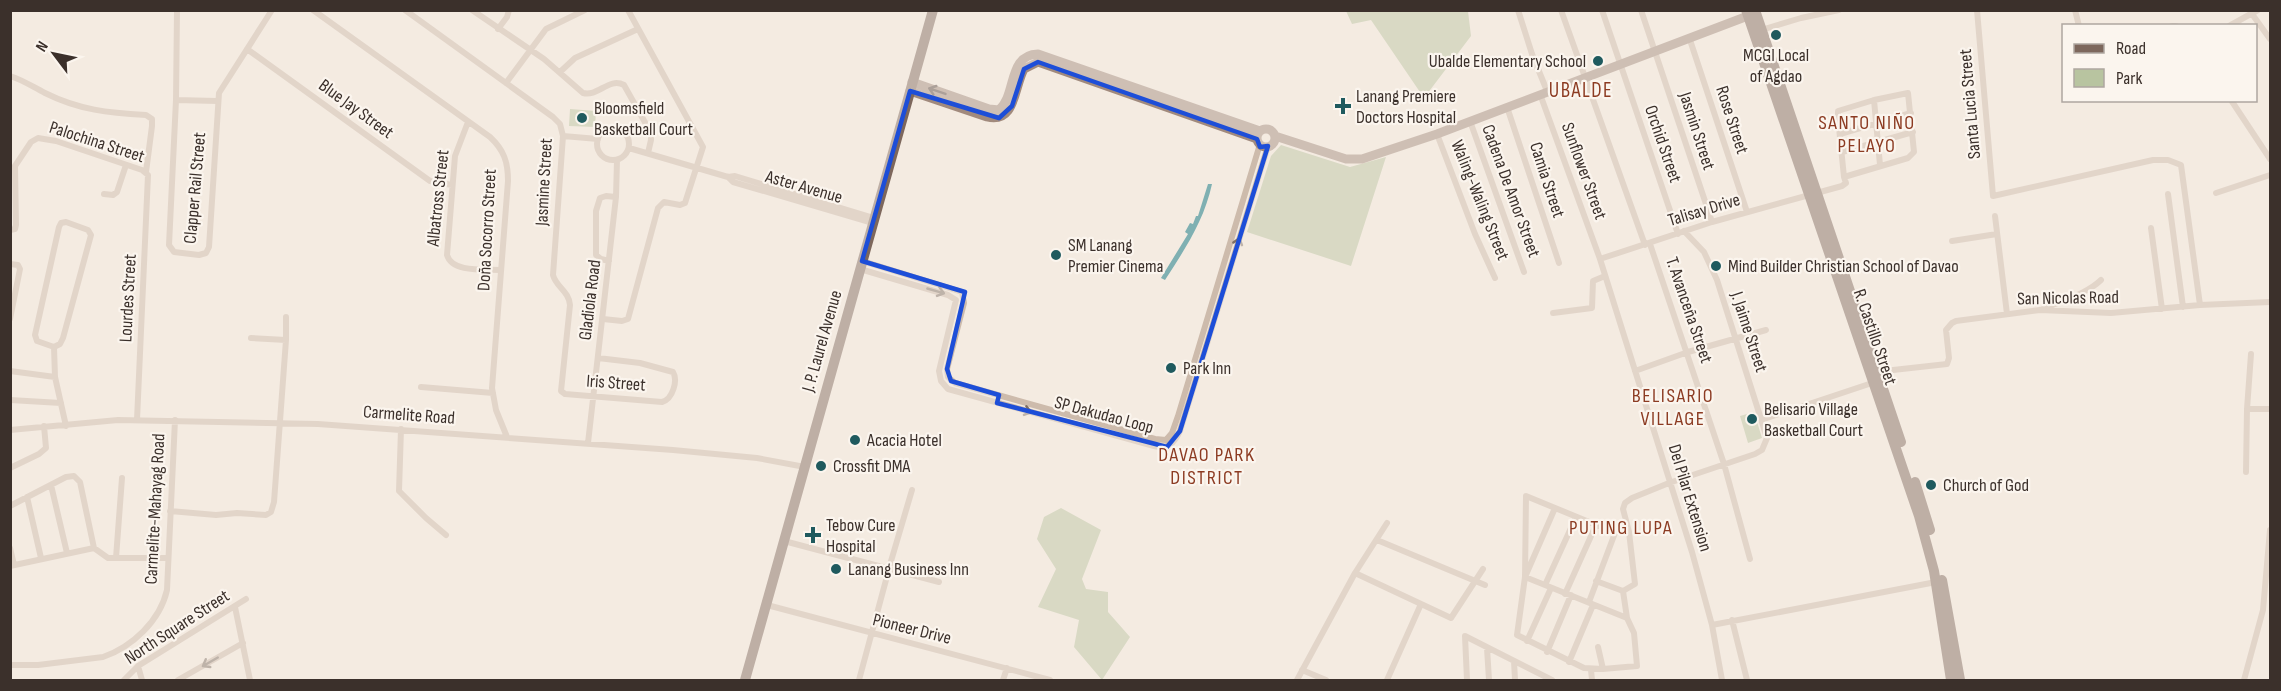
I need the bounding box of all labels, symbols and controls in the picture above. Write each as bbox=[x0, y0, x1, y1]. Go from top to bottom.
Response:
north arrow bbox=[24, 24, 84, 84]
legend bbox=[2062, 24, 2257, 102]
marker: MCGI Local of Agdao bbox=[1769, 28, 1783, 42]
text: N bbox=[32, 38, 53, 56]
text: Road bbox=[2116, 38, 2146, 59]
place label: MCGI Local of Agdao bbox=[1743, 45, 1809, 87]
street label: Santa Lucia Street bbox=[1955, 48, 1985, 160]
place label: Ubalde Elementary School bbox=[1429, 51, 1586, 72]
marker: Ubalde Elementary School bbox=[1591, 54, 1605, 68]
text: Park bbox=[2116, 68, 2142, 89]
street label: Blue Jay Street bbox=[315, 75, 398, 143]
district label: UBALDE bbox=[1549, 78, 1613, 103]
street label: Rose Street bbox=[1711, 83, 1753, 157]
one-way arrow bbox=[928, 84, 947, 95]
place label: Lanang Premiere Doctors Hospital bbox=[1356, 86, 1456, 128]
street label: Jasmin Street bbox=[1674, 89, 1720, 173]
marker: Lanang Premiere Doctors Hospital bbox=[1334, 97, 1352, 115]
place label: Bloomsfield Basketball Court bbox=[594, 98, 694, 140]
street label: Orchid Street bbox=[1640, 103, 1686, 186]
marker: Bloomsfield Basketball Court bbox=[575, 111, 589, 125]
district label: SANTO NIÑO PELAYO bbox=[1818, 111, 1916, 158]
street label: Palochina Street bbox=[47, 117, 148, 167]
street label: Sunflower Street bbox=[1557, 120, 1611, 223]
street label: Cadena De Amor Street bbox=[1477, 122, 1545, 261]
street label: Clapper Rail Street bbox=[180, 131, 210, 245]
street label: Jasmine Street bbox=[531, 137, 557, 227]
street label: Waling-Waling Street bbox=[1446, 137, 1514, 264]
street label: Camia Street bbox=[1525, 140, 1569, 221]
street label: Albatross Street bbox=[422, 148, 454, 248]
street label: Aster Avenue bbox=[762, 166, 845, 208]
street label: Doña Socorro Street bbox=[473, 168, 501, 291]
street label: Talisay Drive bbox=[1665, 189, 1743, 231]
place label: SM Lanang Premier Cinema bbox=[1068, 235, 1163, 277]
one-way arrow bbox=[1232, 237, 1243, 256]
marker: SM Lanang Premier Cinema bbox=[1049, 248, 1063, 262]
street label: Lourdes Street bbox=[115, 253, 141, 343]
street label: T. Avanceña Street bbox=[1661, 254, 1717, 366]
place label: Mind Builder Christian School of Davao bbox=[1728, 256, 1959, 277]
street label: Gladiola Road bbox=[575, 259, 605, 341]
marker: Mind Builder Christian School of Davao bbox=[1709, 259, 1723, 273]
one-way arrow bbox=[926, 286, 945, 297]
street label: R. Castillo Street bbox=[1849, 286, 1901, 388]
street label: San Nicolas Road bbox=[2017, 287, 2119, 309]
street label: J. P. Laurel Avenue bbox=[797, 288, 846, 395]
street label: J. Jaime Street bbox=[1726, 288, 1772, 375]
place label: Park Inn bbox=[1183, 358, 1231, 379]
marker: Park Inn bbox=[1164, 361, 1178, 375]
street label: Iris Street bbox=[586, 370, 647, 396]
district label: BELISARIO VILLAGE bbox=[1632, 384, 1714, 431]
street label: SP Dakudao Loop bbox=[1052, 392, 1156, 438]
place label: Belisario Village Basketball Court bbox=[1764, 399, 1864, 441]
street label: Carmelite Road bbox=[362, 401, 456, 429]
one-way arrow bbox=[1014, 405, 1033, 416]
marker: Belisario Village Basketball Court bbox=[1745, 412, 1759, 426]
place label: Acacia Hotel bbox=[866, 430, 942, 451]
street label: Carmelite-Mahayag Road bbox=[141, 433, 169, 585]
marker: Acacia Hotel bbox=[848, 433, 862, 447]
street label: Del Pilar Extension bbox=[1664, 442, 1716, 554]
district label: DAVAO PARK DISTRICT bbox=[1158, 443, 1256, 490]
place label: Crossfit DMA bbox=[833, 456, 910, 477]
marker: Crossfit DMA bbox=[814, 459, 828, 473]
place label: Church of God bbox=[1943, 475, 2029, 496]
marker: Church of God bbox=[1924, 478, 1938, 492]
place label: Tebow Cure Hospital bbox=[826, 515, 895, 557]
district label: PUTING LUPA bbox=[1569, 516, 1673, 540]
marker: Tebow Cure Hospital bbox=[804, 526, 822, 544]
place label: Lanang Business Inn bbox=[848, 559, 969, 580]
marker: Lanang Business Inn bbox=[829, 562, 843, 576]
street label: North Square Street bbox=[121, 585, 234, 669]
street label: Pioneer Drive bbox=[871, 609, 953, 649]
one-way arrow bbox=[202, 656, 219, 668]

